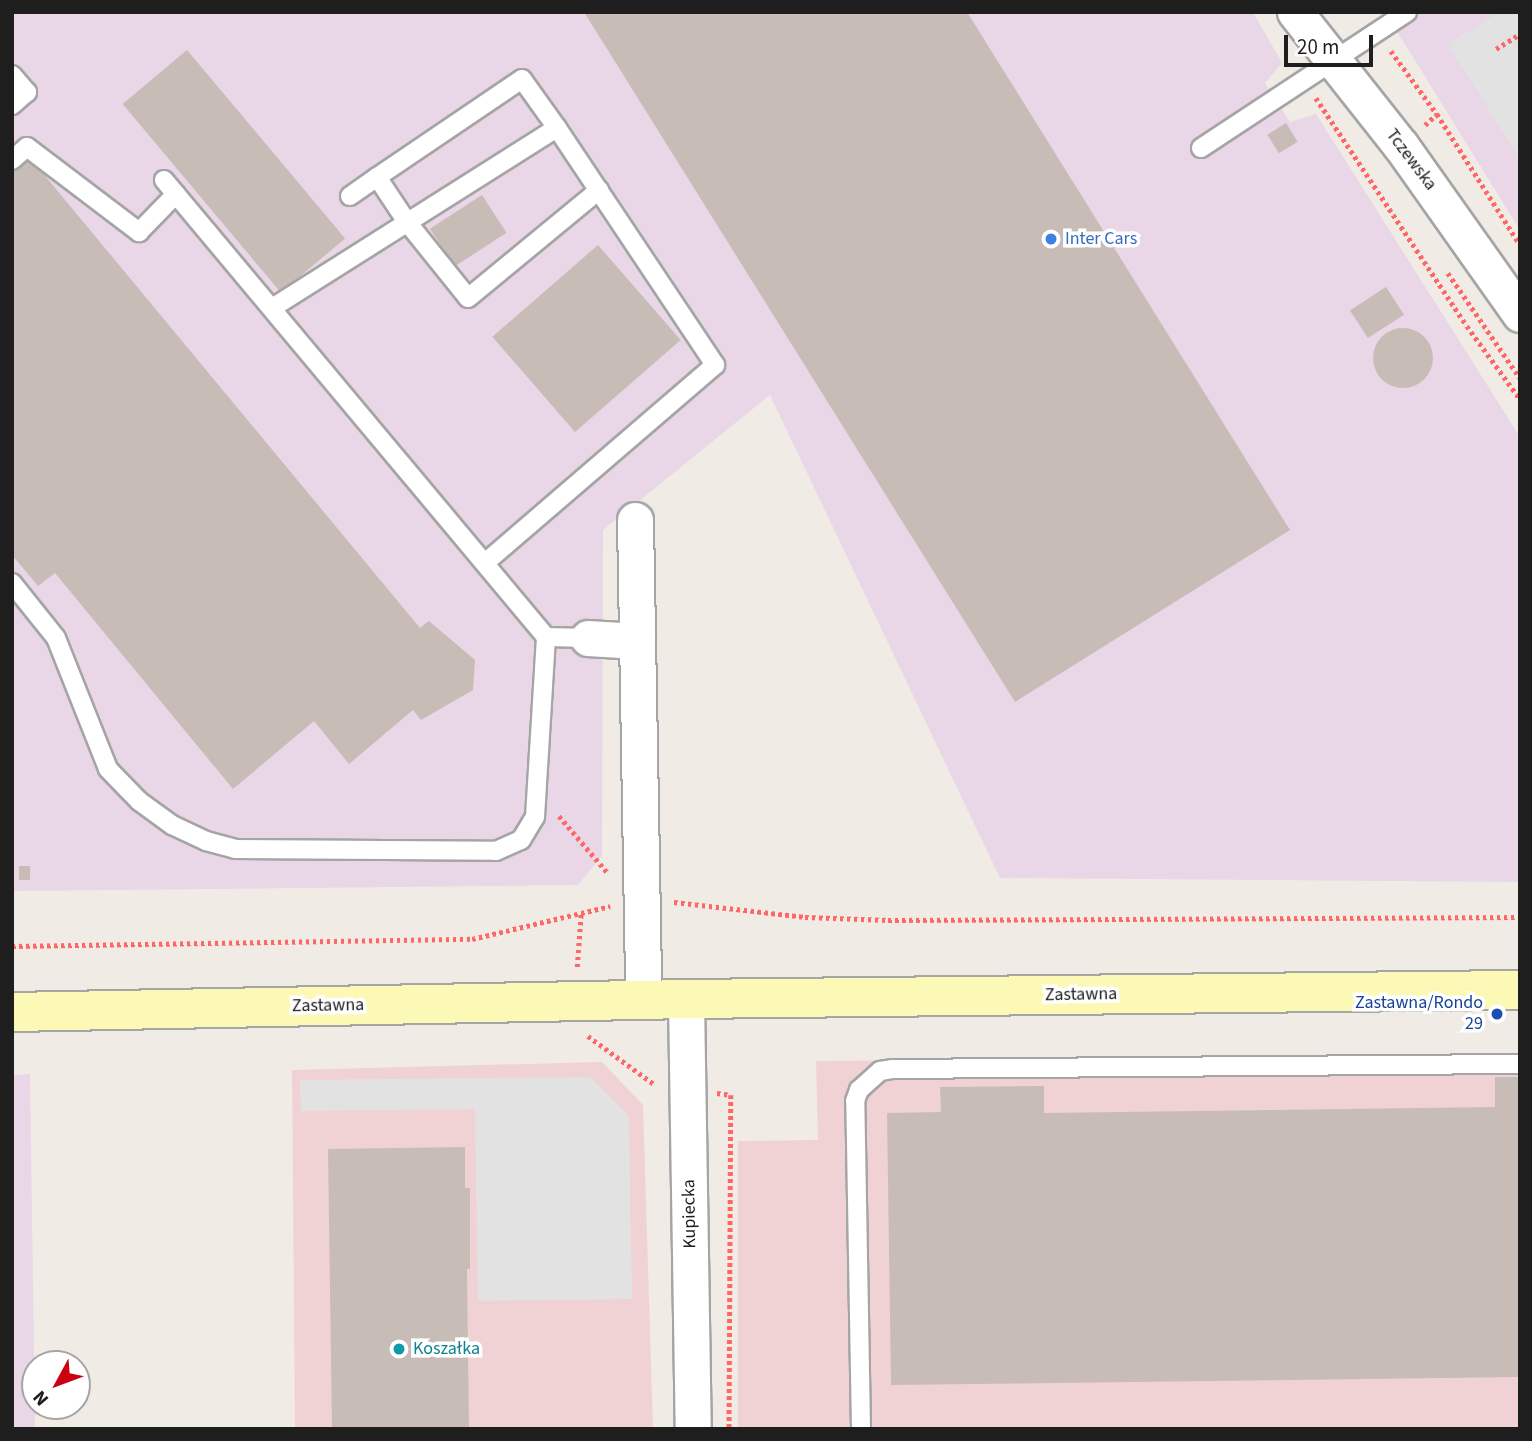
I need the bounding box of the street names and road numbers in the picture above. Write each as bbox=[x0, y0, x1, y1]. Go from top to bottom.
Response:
street label: Tczewska bbox=[1381, 125, 1441, 195]
street label: Zastawna bbox=[1045, 984, 1117, 1006]
street label: Zastawna bbox=[292, 995, 364, 1017]
street label: Kupiecka bbox=[679, 1179, 701, 1249]

